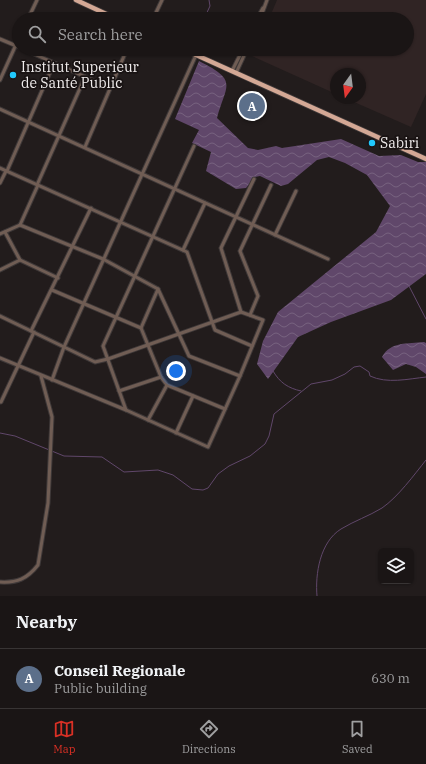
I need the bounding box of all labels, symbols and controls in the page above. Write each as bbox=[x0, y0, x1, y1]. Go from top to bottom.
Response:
search box bbox=[12, 12, 414, 56]
icon: search bbox=[26, 23, 48, 45]
text: Search here bbox=[58, 25, 143, 44]
place label: Institut Superieur de Santé Public bbox=[21, 58, 140, 92]
north arrow bbox=[330, 68, 366, 104]
marker: Institut Superieur de Santé Public bbox=[8, 70, 18, 80]
pin: A bbox=[239, 91, 265, 121]
place label: Sabiri bbox=[380, 134, 419, 152]
marker: Sabiri bbox=[367, 138, 377, 148]
your location bbox=[166, 361, 186, 381]
map controls bbox=[378, 548, 414, 584]
button: layers bbox=[378, 548, 414, 584]
text: Nearby bbox=[16, 611, 77, 633]
text: Conseil Regionale bbox=[54, 661, 185, 680]
text: A bbox=[24, 670, 34, 687]
text: 630 m bbox=[371, 670, 410, 687]
text: Public building bbox=[54, 680, 147, 697]
tab: Map bbox=[53, 718, 76, 756]
tab: Directions bbox=[182, 718, 236, 756]
tab: Saved bbox=[342, 718, 373, 756]

